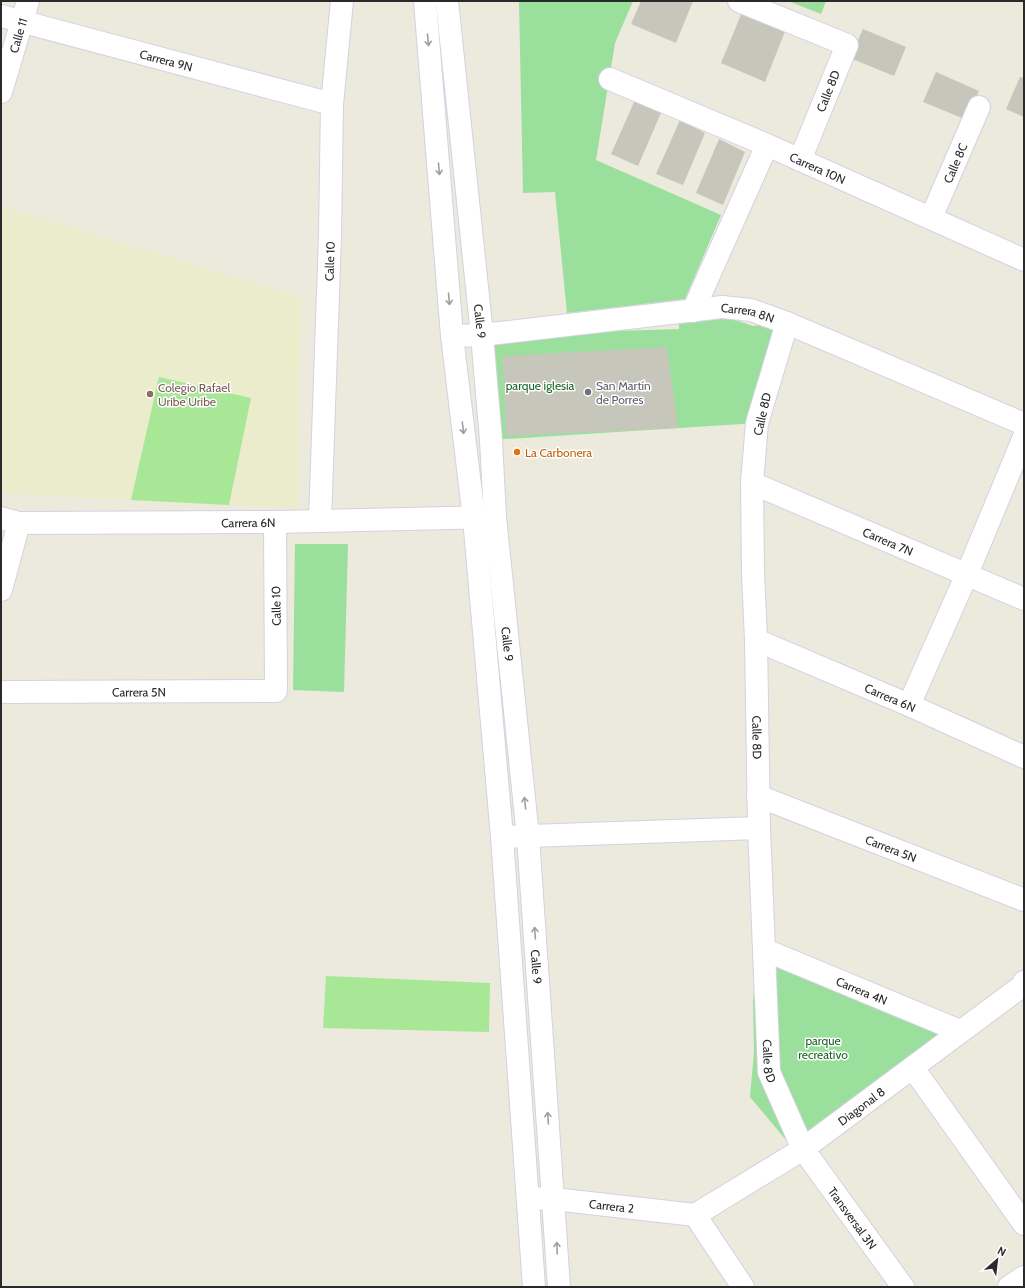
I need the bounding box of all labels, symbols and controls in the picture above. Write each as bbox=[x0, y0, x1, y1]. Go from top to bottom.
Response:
street label: Calle 11 bbox=[6, 16, 30, 55]
one-way arrow bbox=[425, 33, 432, 46]
street label: Carrera 9N bbox=[138, 46, 194, 74]
street label: Calle 8D bbox=[813, 68, 843, 114]
street label: Calle 8C bbox=[940, 141, 970, 185]
street label: Carrera 10N bbox=[788, 149, 848, 187]
one-way arrow bbox=[435, 162, 442, 175]
street label: Calle 10 bbox=[321, 241, 337, 281]
one-way arrow bbox=[446, 292, 453, 305]
street label: Carrera 8N bbox=[720, 299, 777, 325]
street label: Calle 9 bbox=[471, 303, 490, 339]
park label: parque iglesia bbox=[506, 378, 575, 393]
place label: San Martín de Porres bbox=[596, 378, 651, 407]
place label: Colegio Rafael Uribe Uribe bbox=[158, 380, 230, 409]
marker: San Martín de Porres bbox=[583, 387, 593, 397]
marker: Colegio Rafael Uribe Uribe bbox=[145, 389, 155, 399]
street label: Calle 8D bbox=[750, 391, 774, 437]
one-way arrow bbox=[459, 421, 467, 434]
place label: La Carbonera bbox=[525, 445, 592, 460]
marker: La Carbonera bbox=[512, 447, 522, 457]
street label: Carrera 6N bbox=[221, 514, 275, 530]
street label: Carrera 7N bbox=[861, 524, 916, 558]
street label: Calle 10 bbox=[268, 586, 284, 626]
street label: Calle 9 bbox=[499, 626, 517, 662]
street label: Carrera 6N bbox=[862, 680, 918, 715]
street label: Carrera 5N bbox=[112, 684, 166, 699]
street label: Calle 8D bbox=[750, 715, 765, 760]
one-way arrow bbox=[521, 797, 529, 810]
street label: Carrera 5N bbox=[863, 831, 919, 865]
one-way arrow bbox=[532, 927, 539, 940]
street label: Calle 9 bbox=[528, 949, 546, 985]
street label: Carrera 4N bbox=[834, 973, 890, 1008]
park label: parque recreativo bbox=[798, 1033, 848, 1062]
street label: Calle 8D bbox=[760, 1039, 780, 1085]
street label: Diagonal 8 bbox=[835, 1083, 888, 1128]
one-way arrow bbox=[545, 1112, 552, 1125]
street label: Transversal 3N bbox=[825, 1184, 880, 1252]
street label: Carrera 2 bbox=[588, 1196, 635, 1216]
north arrow bbox=[977, 1240, 1017, 1280]
one-way arrow bbox=[553, 1242, 560, 1255]
text: N bbox=[995, 1243, 1008, 1259]

